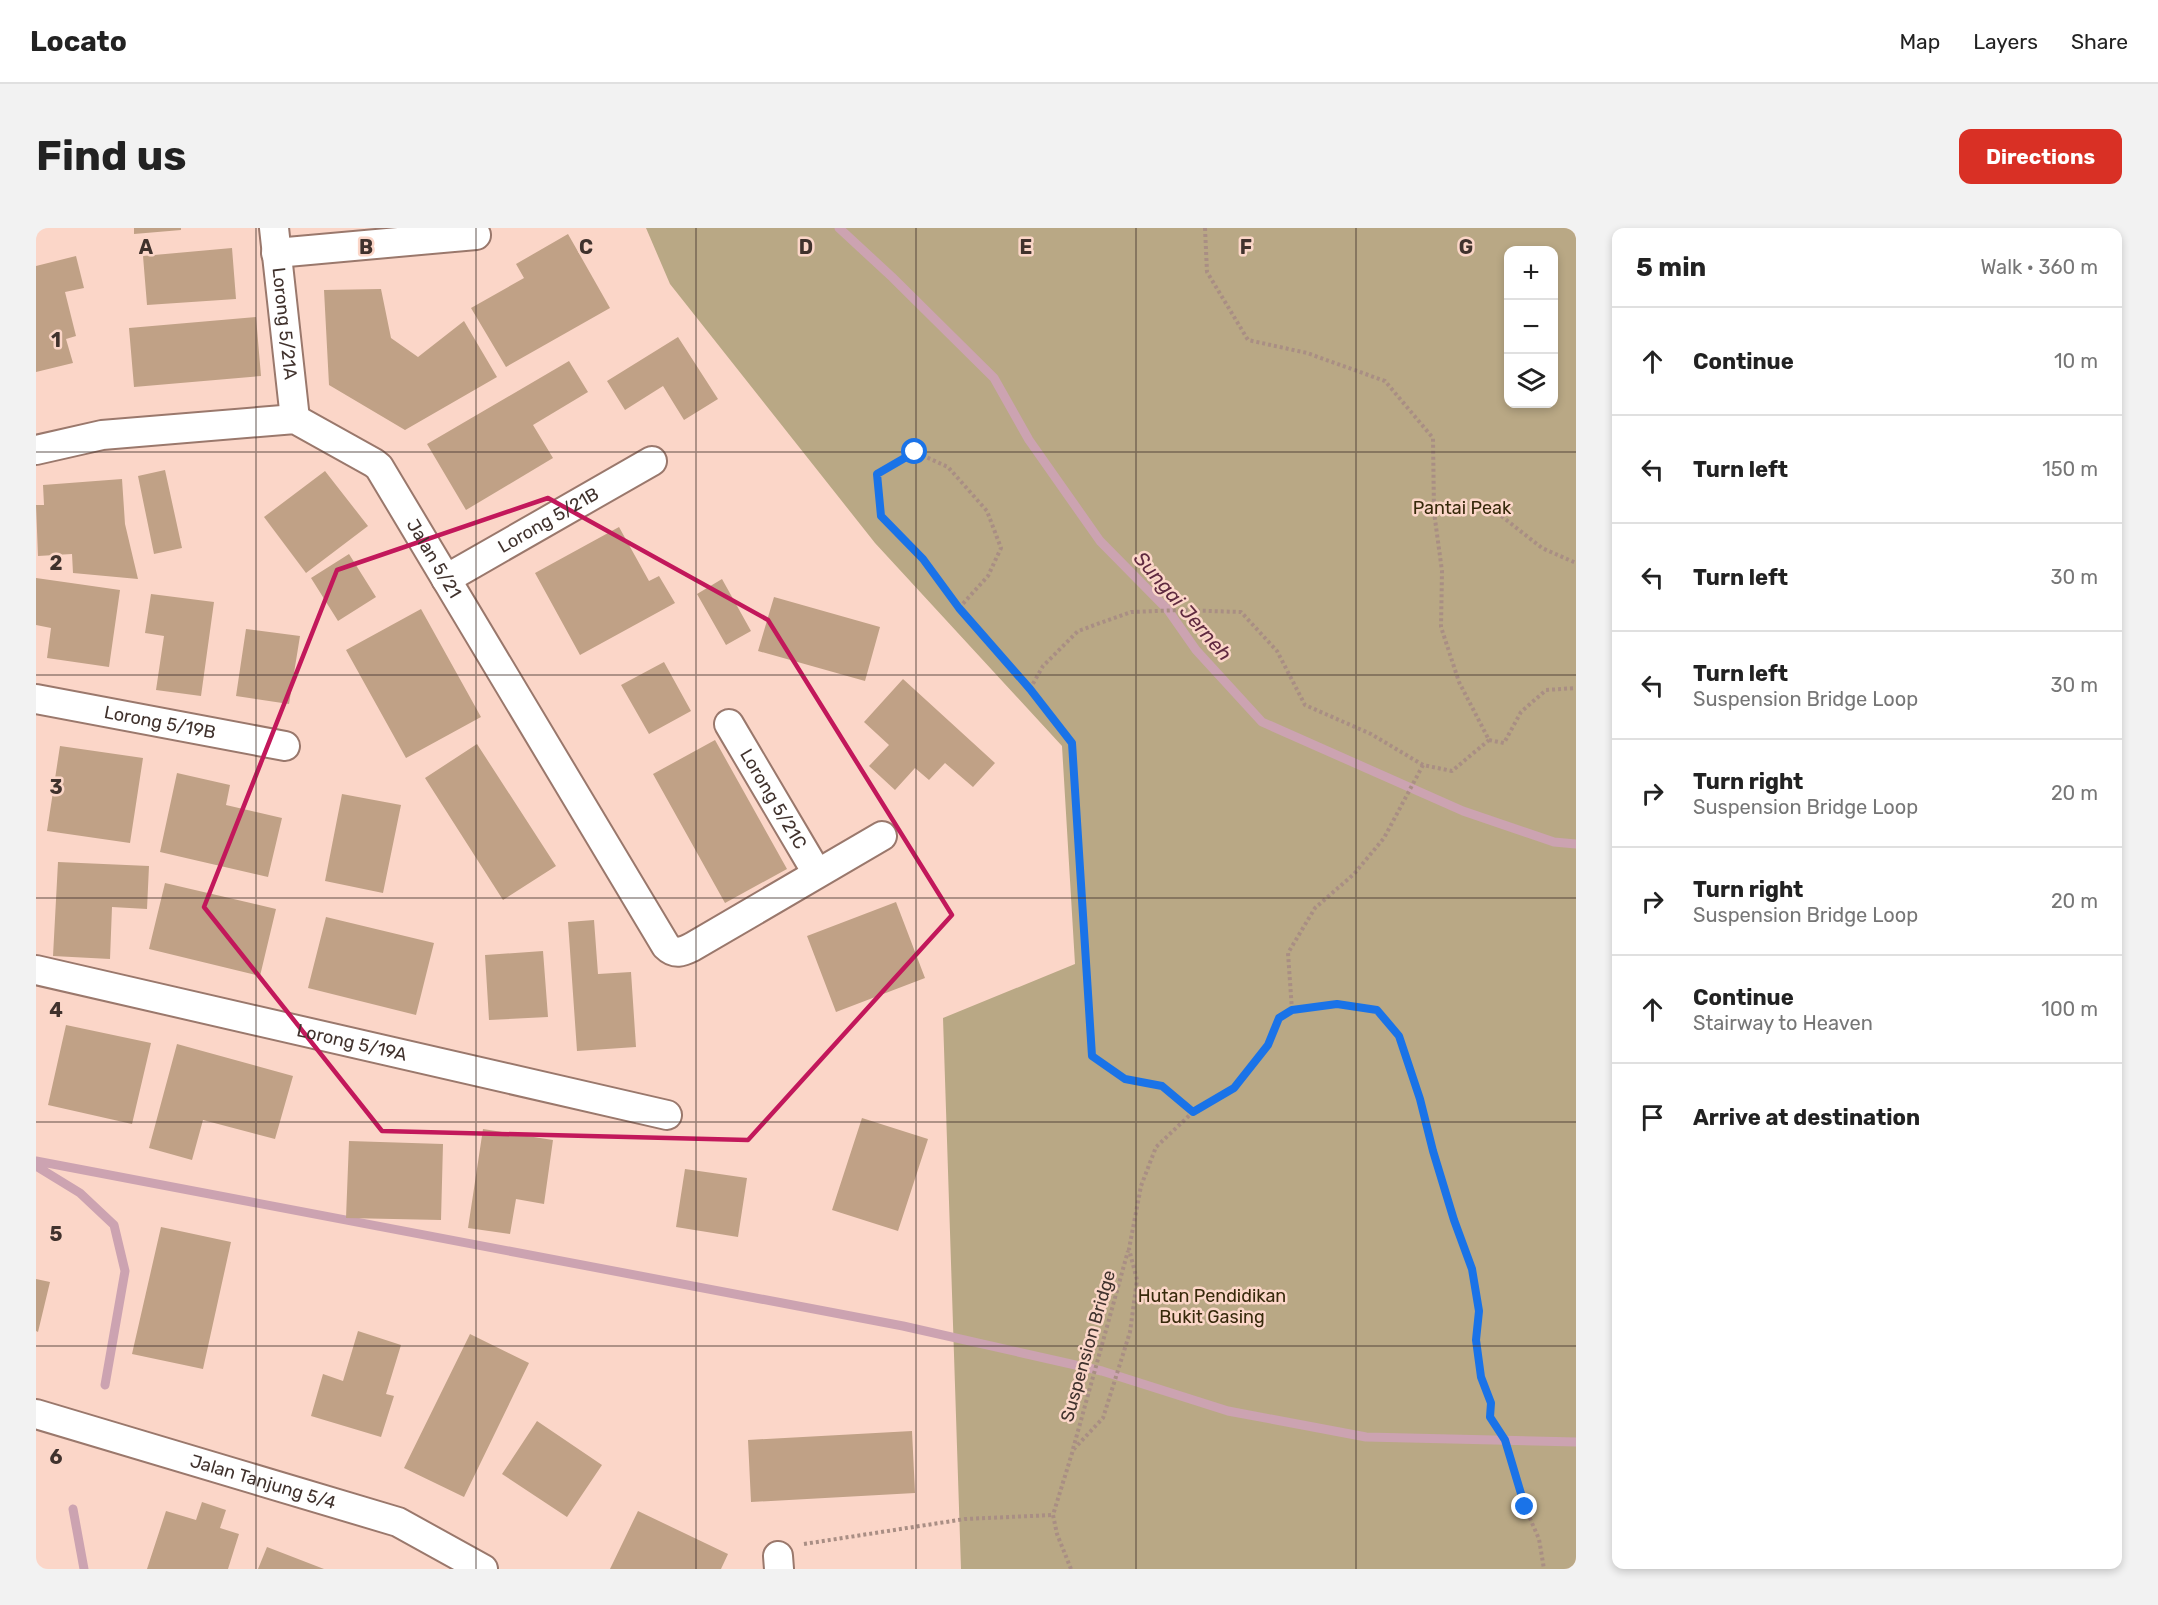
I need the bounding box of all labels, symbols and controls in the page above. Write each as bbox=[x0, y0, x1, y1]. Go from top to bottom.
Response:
text: Locato bbox=[30, 25, 127, 58]
text: Map bbox=[1899, 29, 1940, 54]
text: Layers bbox=[1973, 29, 2038, 54]
text: Share bbox=[2071, 29, 2128, 54]
button: Directions bbox=[1959, 129, 2122, 184]
text: Find us bbox=[36, 131, 187, 181]
text: A bbox=[139, 235, 154, 259]
text: B bbox=[359, 235, 373, 259]
text: C bbox=[579, 235, 593, 259]
text: D bbox=[799, 235, 813, 259]
text: E bbox=[1020, 235, 1032, 259]
text: F bbox=[1240, 235, 1252, 259]
text: G bbox=[1459, 235, 1473, 259]
map controls bbox=[1504, 246, 1558, 408]
button: + bbox=[1504, 246, 1558, 300]
text: 5 min bbox=[1636, 252, 1706, 283]
text: Walk · 360 m bbox=[1981, 255, 2098, 279]
street label: Lorong 5/21A bbox=[267, 266, 302, 381]
button: − bbox=[1504, 300, 1558, 354]
text: 1 bbox=[51, 328, 61, 352]
icon: ahead bbox=[1636, 345, 1669, 378]
text: Continue bbox=[1693, 348, 1794, 375]
text: 10 m bbox=[2054, 349, 2098, 373]
button: layers bbox=[1504, 354, 1558, 408]
route start bbox=[901, 438, 927, 464]
icon: left bbox=[1636, 453, 1669, 486]
text: Turn left bbox=[1693, 456, 1788, 483]
text: 150 m bbox=[2042, 457, 2098, 481]
street label: Lorong 5/21B bbox=[494, 483, 603, 558]
park label: Pantai Peak bbox=[1413, 497, 1512, 519]
street label: Jalan 5/21 bbox=[402, 515, 466, 602]
water label: Sungai Jerneh bbox=[1129, 546, 1237, 666]
text: 2 bbox=[50, 551, 63, 575]
icon: left bbox=[1636, 561, 1669, 594]
text: Turn left bbox=[1693, 564, 1788, 591]
text: 30 m bbox=[2051, 565, 2098, 589]
text: Turn left bbox=[1693, 660, 1788, 687]
icon: left bbox=[1636, 669, 1669, 702]
text: 30 m bbox=[2051, 673, 2098, 697]
text: Suspension Bridge Loop bbox=[1693, 687, 1918, 711]
street label: Lorong 5/19B bbox=[102, 701, 217, 744]
street label: Lorong 5/21C bbox=[735, 745, 811, 853]
text: Turn right bbox=[1693, 768, 1803, 795]
text: 3 bbox=[49, 775, 63, 799]
icon: right bbox=[1636, 777, 1669, 810]
text: 20 m bbox=[2051, 781, 2098, 805]
text: Suspension Bridge Loop bbox=[1693, 795, 1918, 819]
text: Turn right bbox=[1693, 876, 1803, 903]
icon: right bbox=[1636, 885, 1669, 918]
text: 20 m bbox=[2051, 889, 2098, 913]
text: Suspension Bridge Loop bbox=[1693, 903, 1918, 927]
text: Continue bbox=[1693, 984, 1794, 1011]
icon: ahead bbox=[1636, 993, 1669, 1026]
text: 100 m bbox=[2041, 997, 2098, 1021]
text: 4 bbox=[49, 998, 63, 1022]
text: Stairway to Heaven bbox=[1693, 1011, 1873, 1035]
street label: Lorong 5/19A bbox=[295, 1019, 409, 1066]
icon: arrive bbox=[1636, 1101, 1669, 1134]
text: Arrive at destination bbox=[1693, 1104, 1920, 1131]
text: 5 bbox=[50, 1222, 63, 1246]
street label: Suspension Bridge bbox=[1056, 1268, 1120, 1424]
park label: Hutan Pendidikan Bukit Gasing bbox=[1138, 1285, 1286, 1328]
text: 6 bbox=[49, 1445, 63, 1469]
street label: Jalan Tanjung 5/4 bbox=[188, 1450, 339, 1514]
route end bbox=[1511, 1493, 1537, 1519]

